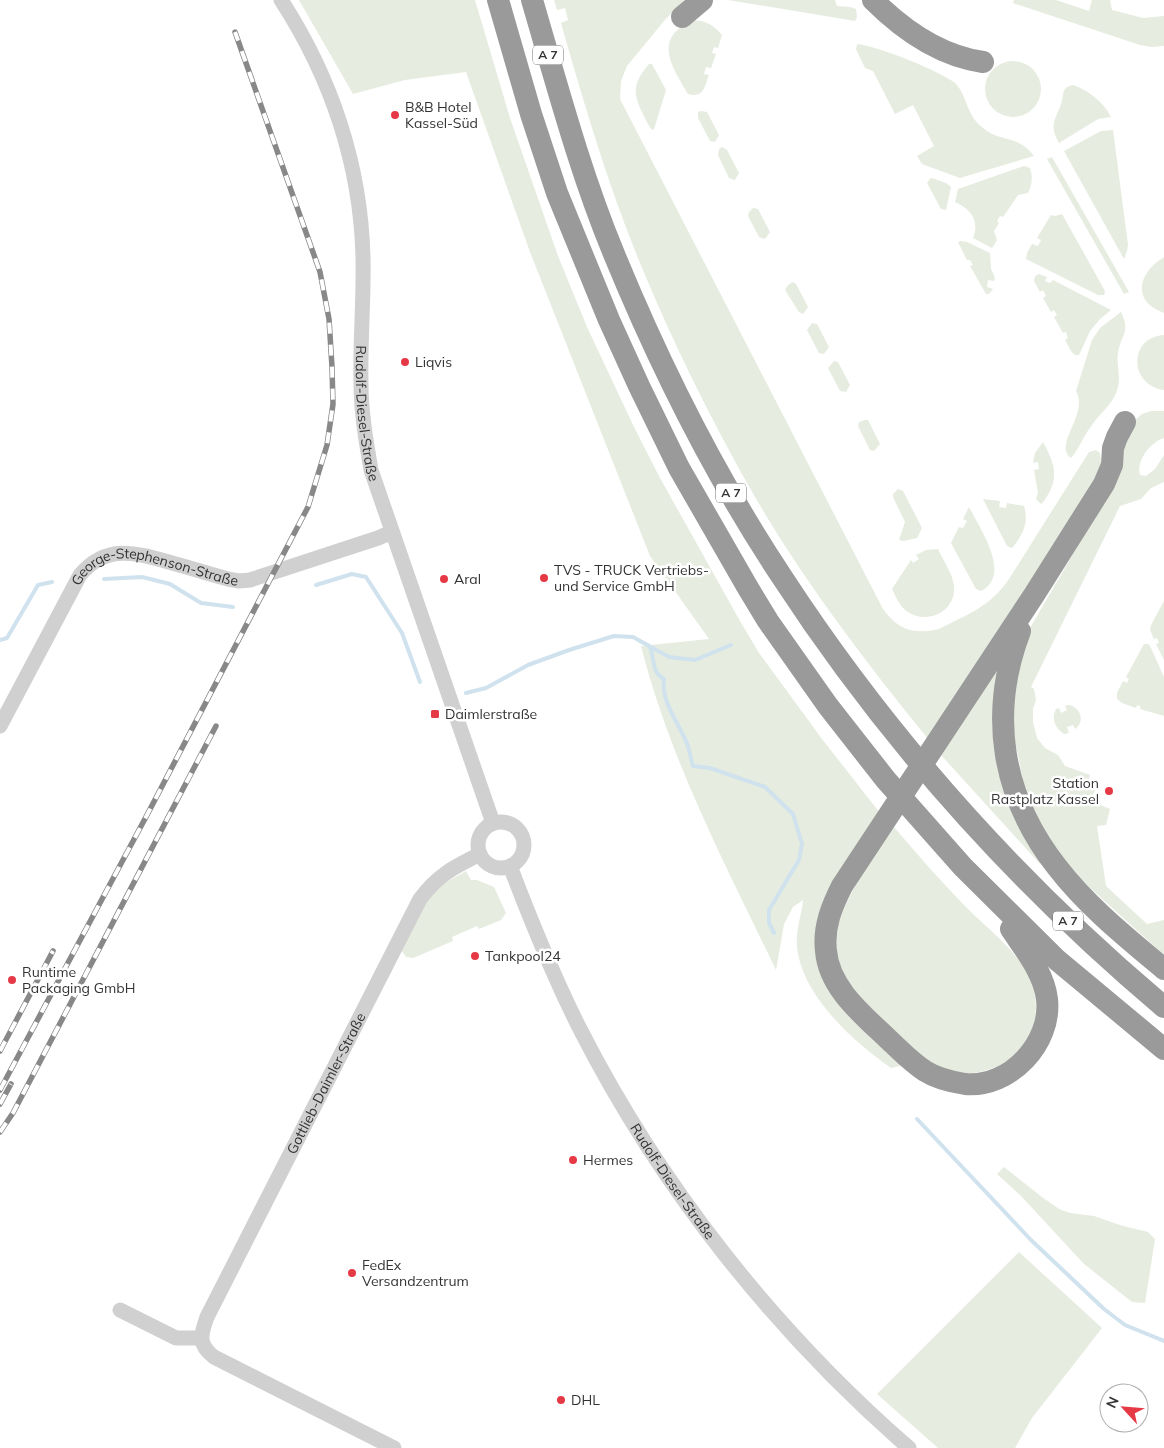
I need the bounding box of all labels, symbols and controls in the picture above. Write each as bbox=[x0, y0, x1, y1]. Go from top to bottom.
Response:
road number: A 7 bbox=[533, 46, 563, 64]
place label: B&B Hotel Kassel-Süd bbox=[405, 98, 478, 132]
marker: B&B Hotel Kassel-Süd bbox=[389, 109, 401, 121]
street label: Rudolf-Diesel-Straße bbox=[352, 345, 383, 484]
place label: Liqvis bbox=[415, 353, 452, 371]
marker: Liqvis bbox=[399, 356, 411, 368]
road number: A 7 bbox=[716, 483, 746, 502]
text: George-Stephenson-Straße bbox=[67, 544, 240, 590]
place label: TVS - TRUCK Vertriebs- und Service GmbH bbox=[554, 561, 709, 595]
place label: Aral bbox=[454, 570, 481, 588]
street label: George-Stephenson-Straße bbox=[69, 572, 249, 598]
marker: TVS - TRUCK Vertriebs- und Service GmbH bbox=[538, 572, 550, 584]
marker: Aral bbox=[438, 573, 450, 585]
place label: Daimlerstraße bbox=[445, 705, 537, 723]
marker: Daimlerstraße bbox=[429, 708, 441, 720]
place label: Station Rastplatz Kassel bbox=[991, 774, 1099, 808]
marker: Station Rastplatz Kassel bbox=[1103, 785, 1115, 797]
road number: A 7 bbox=[1053, 911, 1083, 930]
place label: Tankpool24 bbox=[485, 947, 561, 965]
marker: Tankpool24 bbox=[469, 950, 481, 962]
place label: Runtime Packaging GmbH bbox=[22, 963, 135, 997]
marker: Runtime Packaging GmbH bbox=[6, 974, 18, 986]
street label: Gottlieb-Daimler-Straße bbox=[283, 1010, 370, 1157]
street label: Rudolf-Diesel-Straße bbox=[626, 1120, 719, 1243]
place label: Hermes bbox=[583, 1151, 633, 1169]
marker: Hermes bbox=[567, 1154, 579, 1166]
place label: FedEx Versandzentrum bbox=[362, 1256, 469, 1290]
marker: FedEx Versandzentrum bbox=[346, 1267, 358, 1279]
north arrow bbox=[1099, 1383, 1149, 1433]
place label: DHL bbox=[571, 1391, 600, 1409]
marker: DHL bbox=[555, 1394, 567, 1406]
text: N bbox=[1102, 1394, 1123, 1411]

